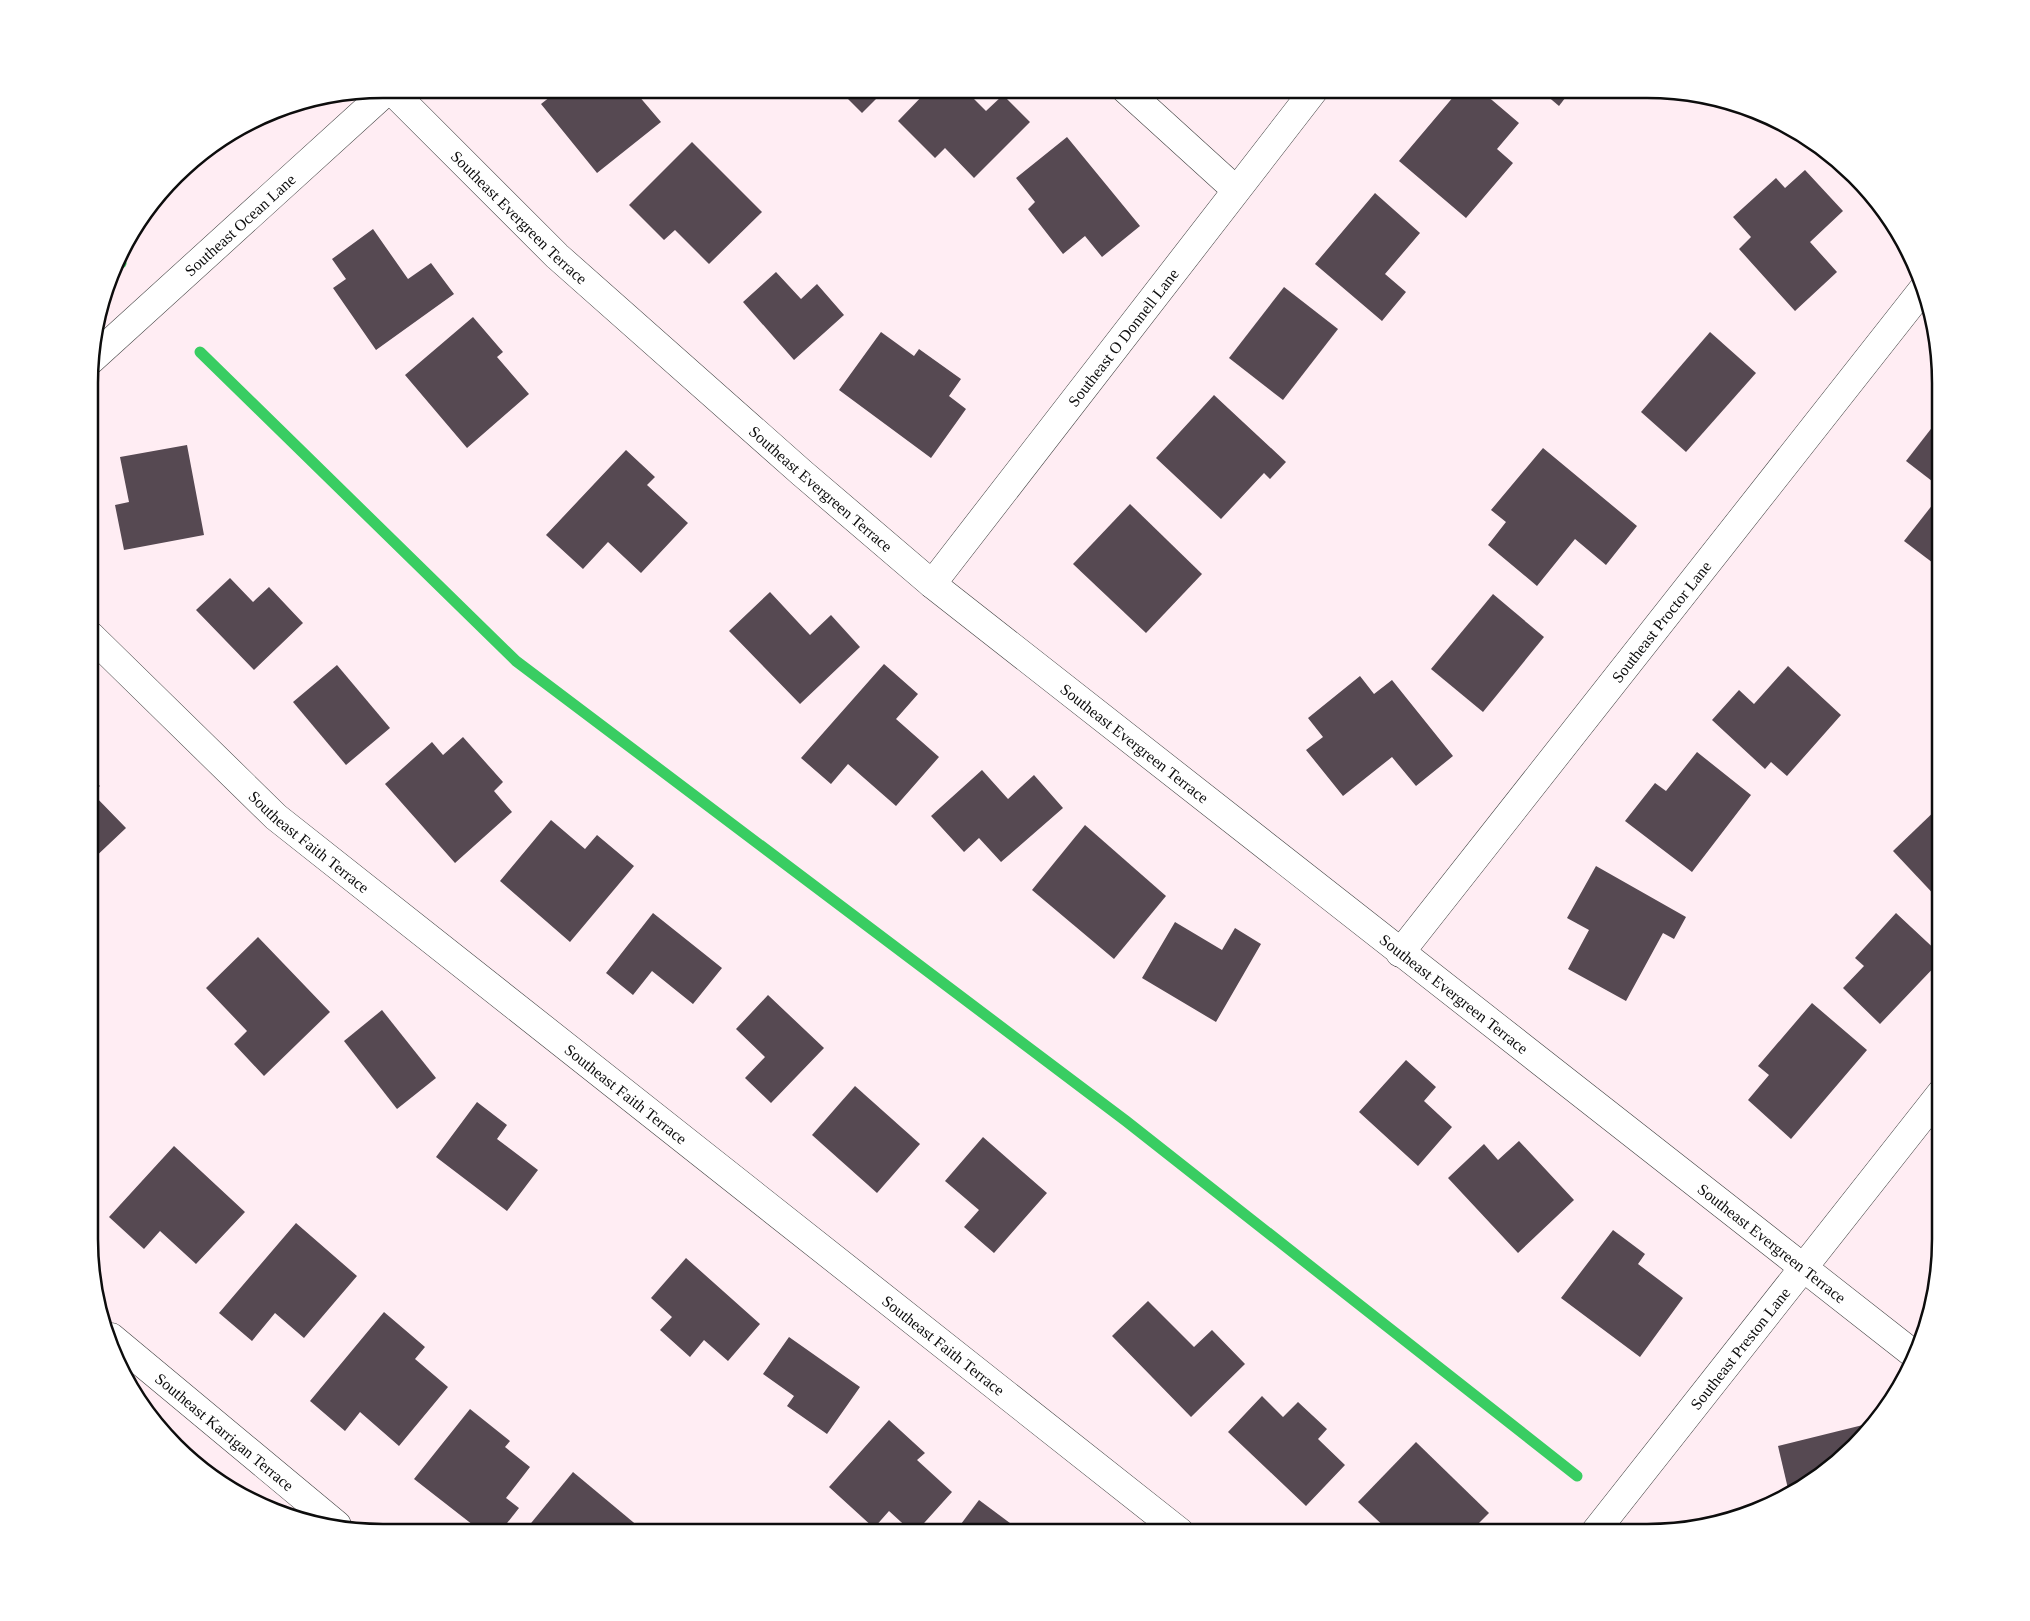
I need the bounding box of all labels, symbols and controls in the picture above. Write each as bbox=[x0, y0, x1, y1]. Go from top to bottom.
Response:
street label: Southeast Evergreen Terrace bbox=[448, 147, 591, 287]
street label: Southeast Ocean Lane bbox=[181, 170, 298, 279]
street label: Southeast O Donnell Lane bbox=[1064, 265, 1181, 409]
street label: Southeast Evergreen Terrace bbox=[746, 422, 896, 555]
street label: Southeast Proctor Lane bbox=[1608, 558, 1714, 685]
street label: Southeast Evergreen Terrace bbox=[1057, 680, 1212, 806]
street label: Southeast Faith Terrace bbox=[246, 787, 373, 896]
street label: Southeast Evergreen Terrace bbox=[1377, 930, 1531, 1057]
street label: Southeast Faith Terrace bbox=[562, 1040, 690, 1147]
street label: Southeast Evergreen Terrace bbox=[1695, 1180, 1849, 1306]
street label: Southeast Preston Lane bbox=[1687, 1284, 1793, 1413]
street label: Southeast Faith Terrace bbox=[879, 1292, 1008, 1398]
street label: Southeast Karrigan Terrace bbox=[152, 1369, 297, 1494]

